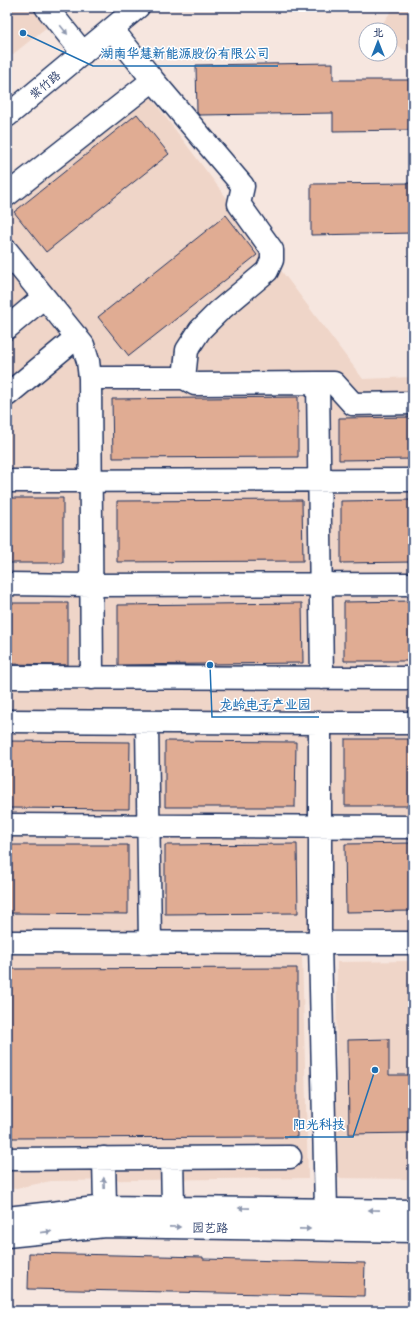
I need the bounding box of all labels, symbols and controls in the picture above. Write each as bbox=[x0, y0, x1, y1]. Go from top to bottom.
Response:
north arrow bbox=[358, 22, 398, 62]
one-way arrow bbox=[60, 25, 69, 35]
text: 北 bbox=[373, 25, 384, 40]
callout: 湖南华慧新能源股份有限公司 bbox=[93, 41, 278, 66]
text: 湖南华慧新能源股份有限公司 bbox=[100, 45, 270, 62]
street label: 紫竹路 bbox=[26, 67, 64, 103]
callout: 龙岭电子产业园 bbox=[212, 692, 319, 717]
text: 龙岭电子产业园 bbox=[219, 696, 311, 713]
callout: 阳光科技 bbox=[285, 1112, 353, 1137]
text: 阳光科技 bbox=[293, 1116, 345, 1133]
one-way arrow bbox=[101, 1177, 108, 1189]
one-way arrow bbox=[238, 1205, 250, 1212]
one-way arrow bbox=[368, 1207, 380, 1214]
street label: 园艺路 bbox=[192, 1220, 228, 1236]
one-way arrow bbox=[169, 1224, 182, 1230]
one-way arrow bbox=[299, 1226, 312, 1232]
one-way arrow bbox=[40, 1229, 52, 1235]

